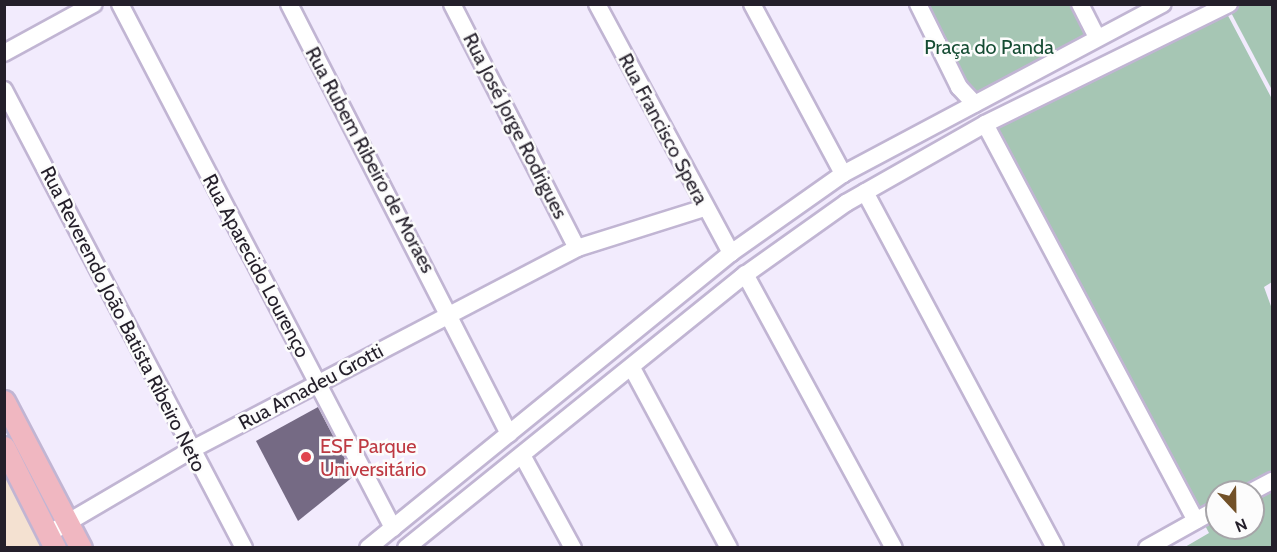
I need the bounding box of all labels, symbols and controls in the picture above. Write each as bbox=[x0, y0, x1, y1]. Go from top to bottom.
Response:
street label: Rua José Jorge Rodrigues bbox=[458, 29, 572, 223]
park label: Praça do Panda bbox=[924, 35, 1054, 59]
street label: Rua Rubem Ribeiro de Moraes bbox=[300, 43, 440, 277]
street label: Rua Francisco Spera bbox=[613, 49, 713, 209]
street label: Rua Reverendo João Batista Ribeiro Neto bbox=[35, 162, 211, 476]
street label: Rua Aparecido Lourenço bbox=[197, 170, 315, 362]
street label: Rua Amadeu Grotti bbox=[235, 339, 387, 435]
place label: ESF Parque Universitário bbox=[320, 434, 426, 481]
marker: ESF Parque Universitário bbox=[297, 448, 315, 466]
north arrow bbox=[1205, 480, 1265, 540]
text: N bbox=[1232, 514, 1250, 536]

